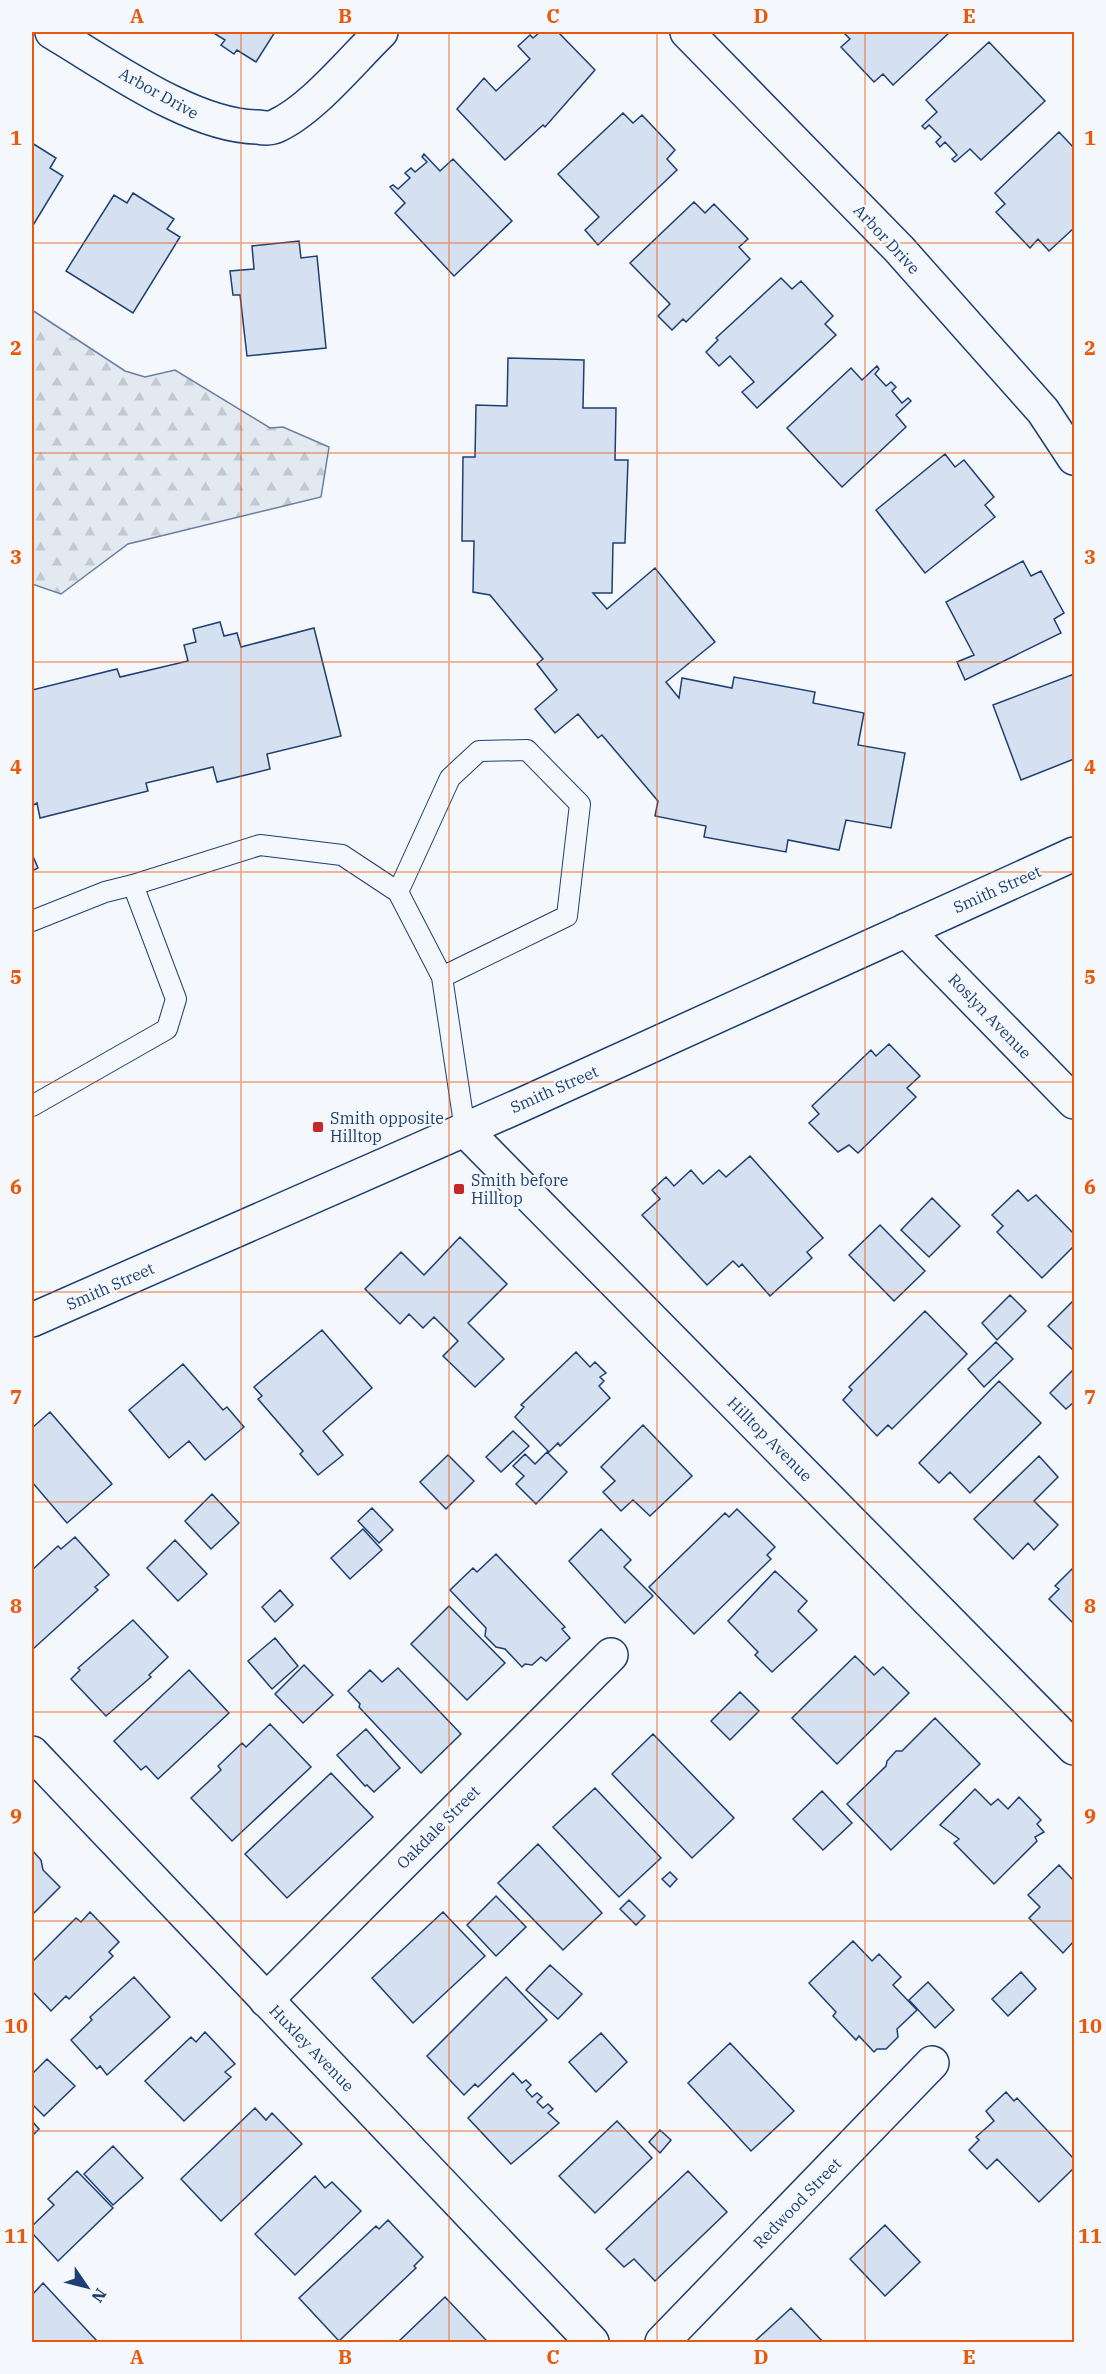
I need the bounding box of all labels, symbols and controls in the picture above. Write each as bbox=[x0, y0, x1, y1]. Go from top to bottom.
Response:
text: A bbox=[130, 2, 144, 29]
text: B bbox=[338, 2, 352, 29]
text: C bbox=[546, 2, 560, 29]
text: D bbox=[753, 2, 769, 29]
text: E bbox=[962, 2, 976, 29]
street label: Arbor Drive bbox=[116, 63, 202, 123]
text: 1 bbox=[10, 124, 22, 151]
text: 1 bbox=[1084, 124, 1096, 151]
street label: Arbor Drive bbox=[850, 200, 924, 278]
text: 2 bbox=[10, 334, 22, 361]
text: 2 bbox=[1084, 334, 1096, 361]
text: 3 bbox=[10, 543, 22, 570]
text: 3 bbox=[1084, 543, 1096, 570]
text: 4 bbox=[10, 753, 22, 780]
text: 4 bbox=[1084, 753, 1096, 780]
street label: Smith Street bbox=[950, 861, 1044, 917]
text: 5 bbox=[10, 963, 22, 990]
text: 5 bbox=[1084, 963, 1096, 990]
street label: Roslyn Avenue bbox=[944, 969, 1036, 1063]
street label: Smith Street bbox=[507, 1061, 601, 1117]
place label: Smith opposite Hilltop bbox=[330, 1108, 444, 1146]
marker: Smith opposite Hilltop bbox=[311, 1120, 325, 1134]
place label: Smith before Hilltop bbox=[471, 1170, 568, 1208]
text: 6 bbox=[10, 1173, 22, 1200]
text: 6 bbox=[1084, 1173, 1096, 1200]
marker: Smith before Hilltop bbox=[452, 1182, 466, 1196]
street label: Smith Street bbox=[63, 1258, 157, 1314]
text: 7 bbox=[10, 1383, 22, 1410]
text: 7 bbox=[1084, 1383, 1096, 1410]
street label: Hilltop Avenue bbox=[723, 1392, 817, 1486]
text: 8 bbox=[10, 1592, 22, 1619]
text: 8 bbox=[1084, 1592, 1096, 1619]
street label: Oakdale Street bbox=[392, 1781, 484, 1873]
text: 9 bbox=[10, 1802, 22, 1829]
text: 9 bbox=[1084, 1802, 1096, 1829]
street label: Huxley Avenue bbox=[265, 2000, 359, 2096]
text: 10 bbox=[4, 2012, 28, 2039]
text: 10 bbox=[1078, 2012, 1102, 2039]
street label: Redwood Street bbox=[749, 2153, 845, 2252]
text: 11 bbox=[4, 2222, 28, 2249]
text: 11 bbox=[1078, 2222, 1102, 2249]
north arrow bbox=[57, 2257, 117, 2317]
text: N bbox=[87, 2285, 111, 2307]
text: A bbox=[130, 2343, 144, 2370]
text: B bbox=[338, 2343, 352, 2370]
text: C bbox=[546, 2343, 560, 2370]
text: D bbox=[753, 2343, 769, 2370]
text: E bbox=[962, 2343, 976, 2370]

